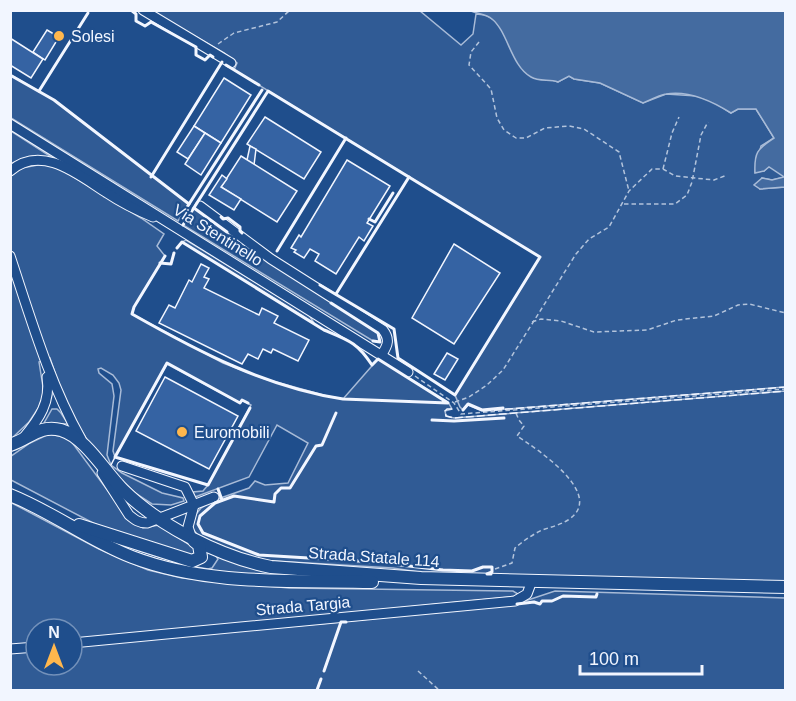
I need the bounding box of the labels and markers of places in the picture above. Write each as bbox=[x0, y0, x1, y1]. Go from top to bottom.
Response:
place label: Solesi bbox=[71, 28, 115, 45]
marker: Solesi bbox=[52, 29, 66, 43]
place label: Euromobili bbox=[194, 424, 270, 441]
marker: Euromobili bbox=[175, 425, 189, 439]

